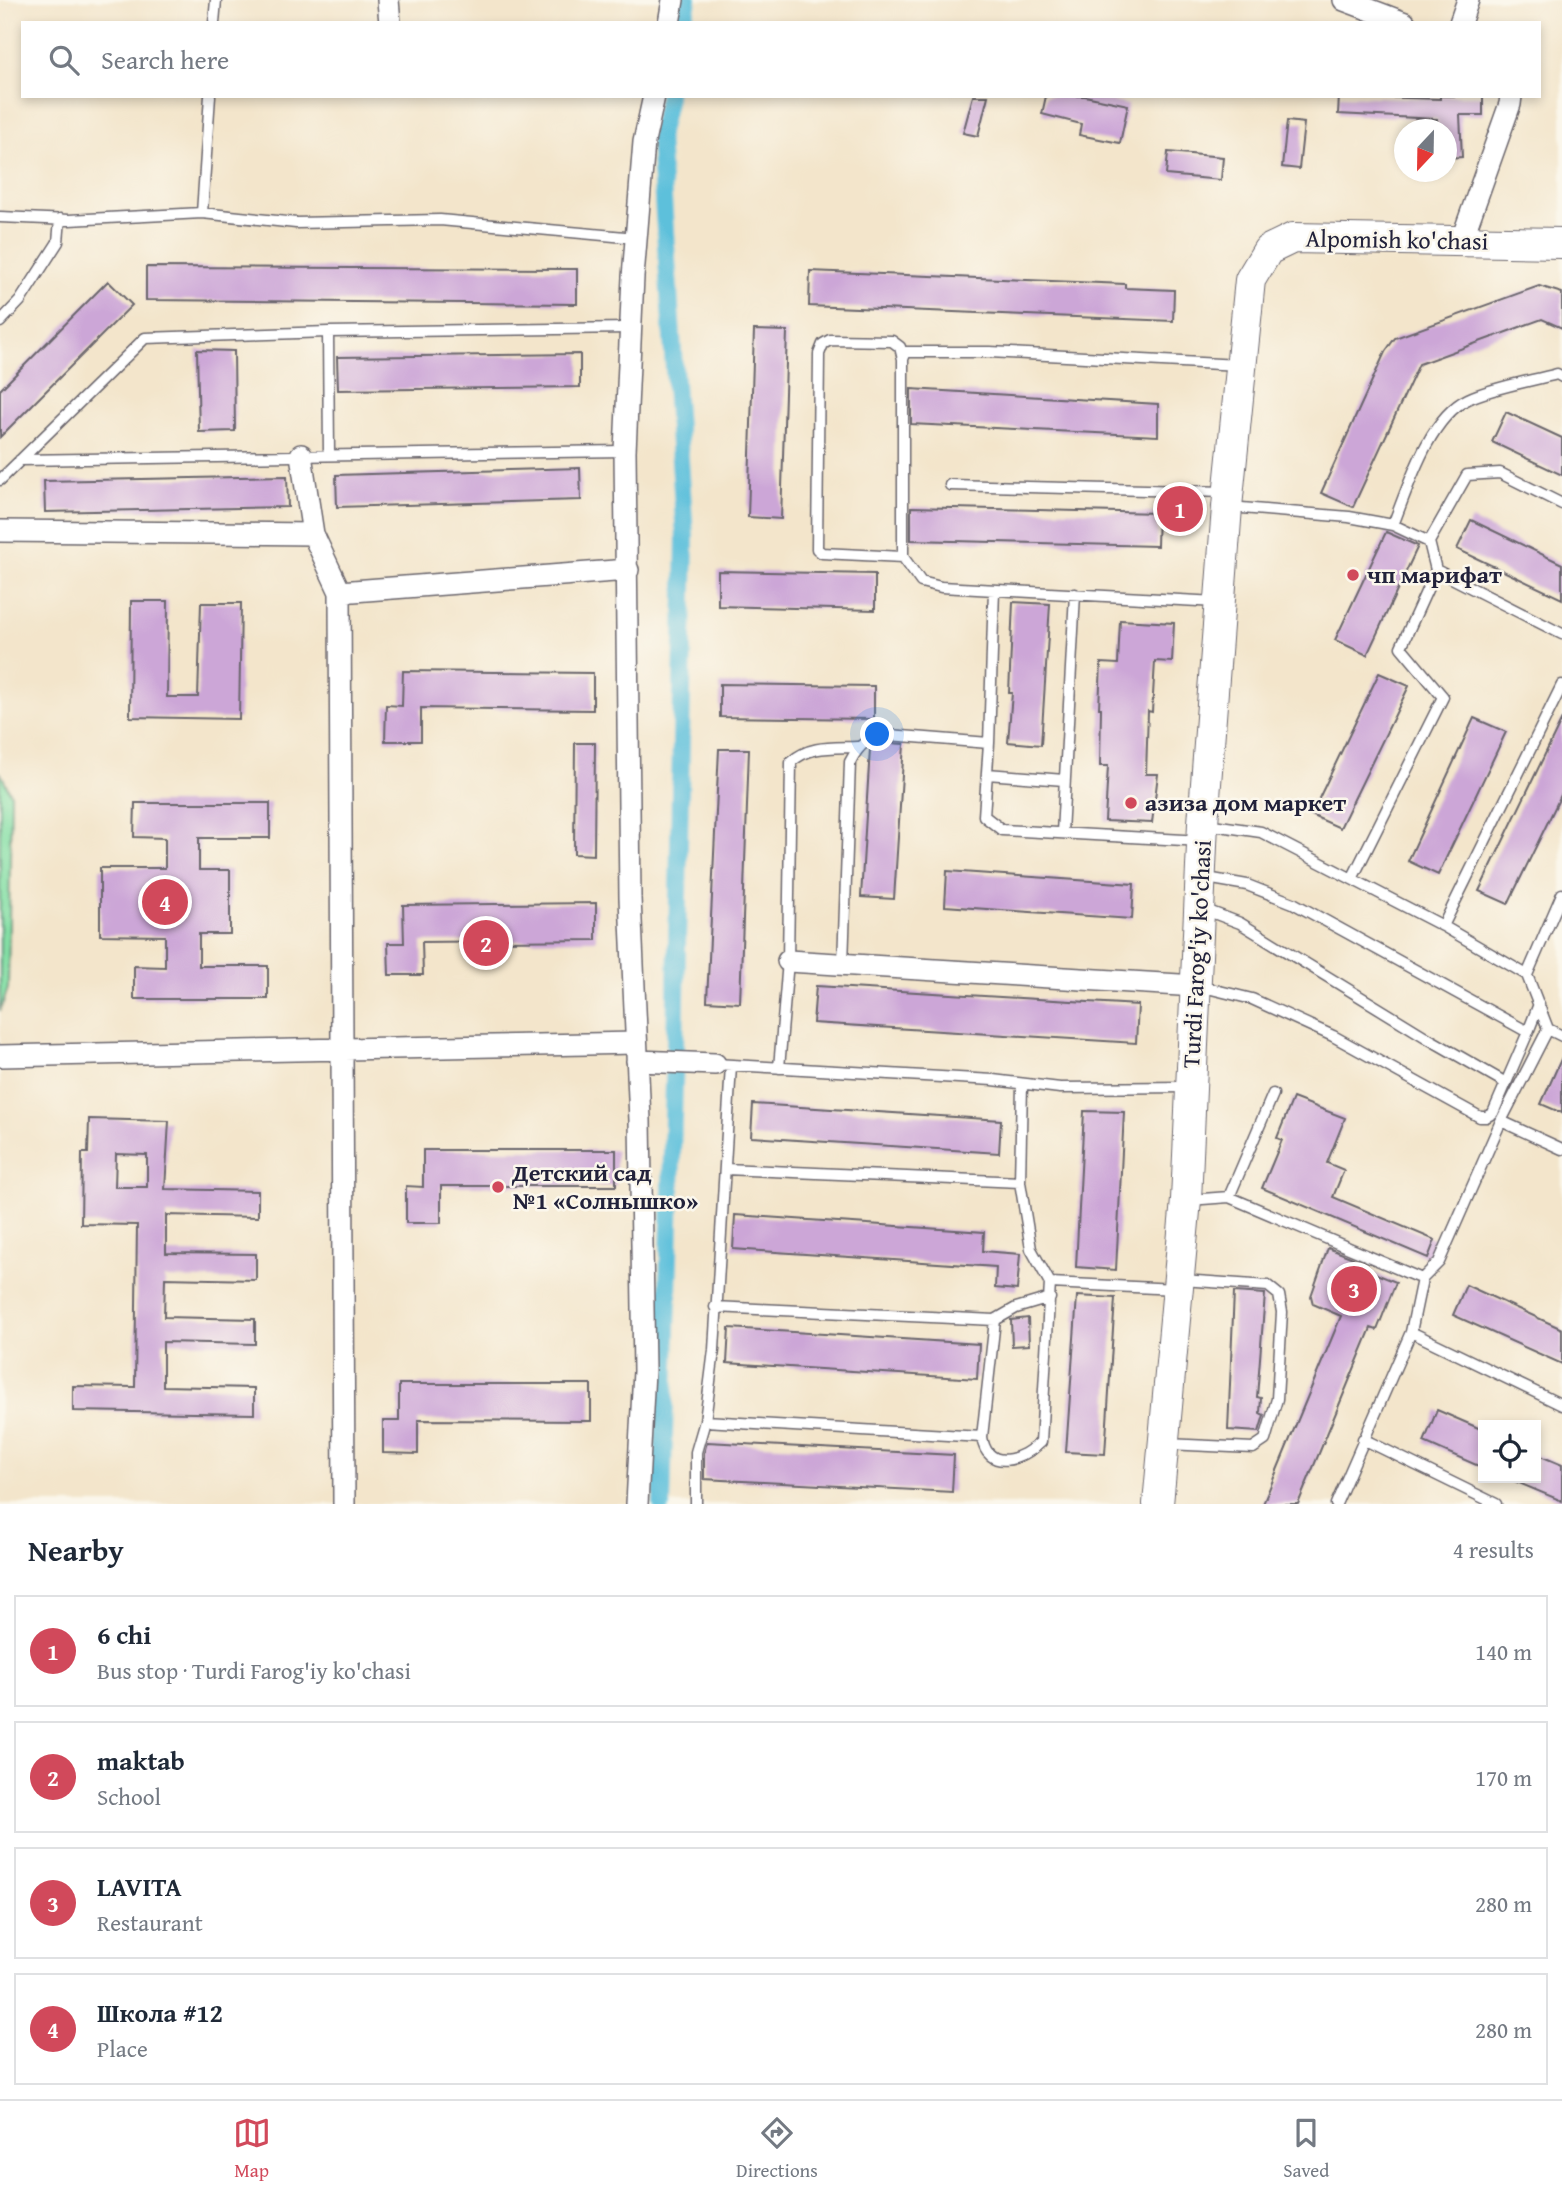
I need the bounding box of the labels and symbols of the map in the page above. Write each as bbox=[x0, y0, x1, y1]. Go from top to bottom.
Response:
north arrow bbox=[1394, 119, 1457, 182]
street label: Alpomish ko'chasi bbox=[1305, 220, 1489, 259]
pin: 1 bbox=[1157, 483, 1203, 535]
place label: чп марифат bbox=[1367, 557, 1502, 592]
marker: чп марифат bbox=[1345, 567, 1361, 583]
your location bbox=[860, 717, 894, 751]
place label: азиза дом маркет bbox=[1145, 785, 1346, 820]
marker: азиза дом маркет bbox=[1123, 795, 1139, 811]
street label: Turdi Farog'iy ko'chasi bbox=[1173, 839, 1220, 1069]
pin: 4 bbox=[142, 876, 188, 928]
pin: 2 bbox=[463, 917, 509, 969]
place label: Детский сад №1 «Солнышко» bbox=[511, 1155, 698, 1218]
marker: Детский сад №1 «Солнышко» bbox=[490, 1179, 506, 1195]
pin: 3 bbox=[1331, 1263, 1377, 1315]

